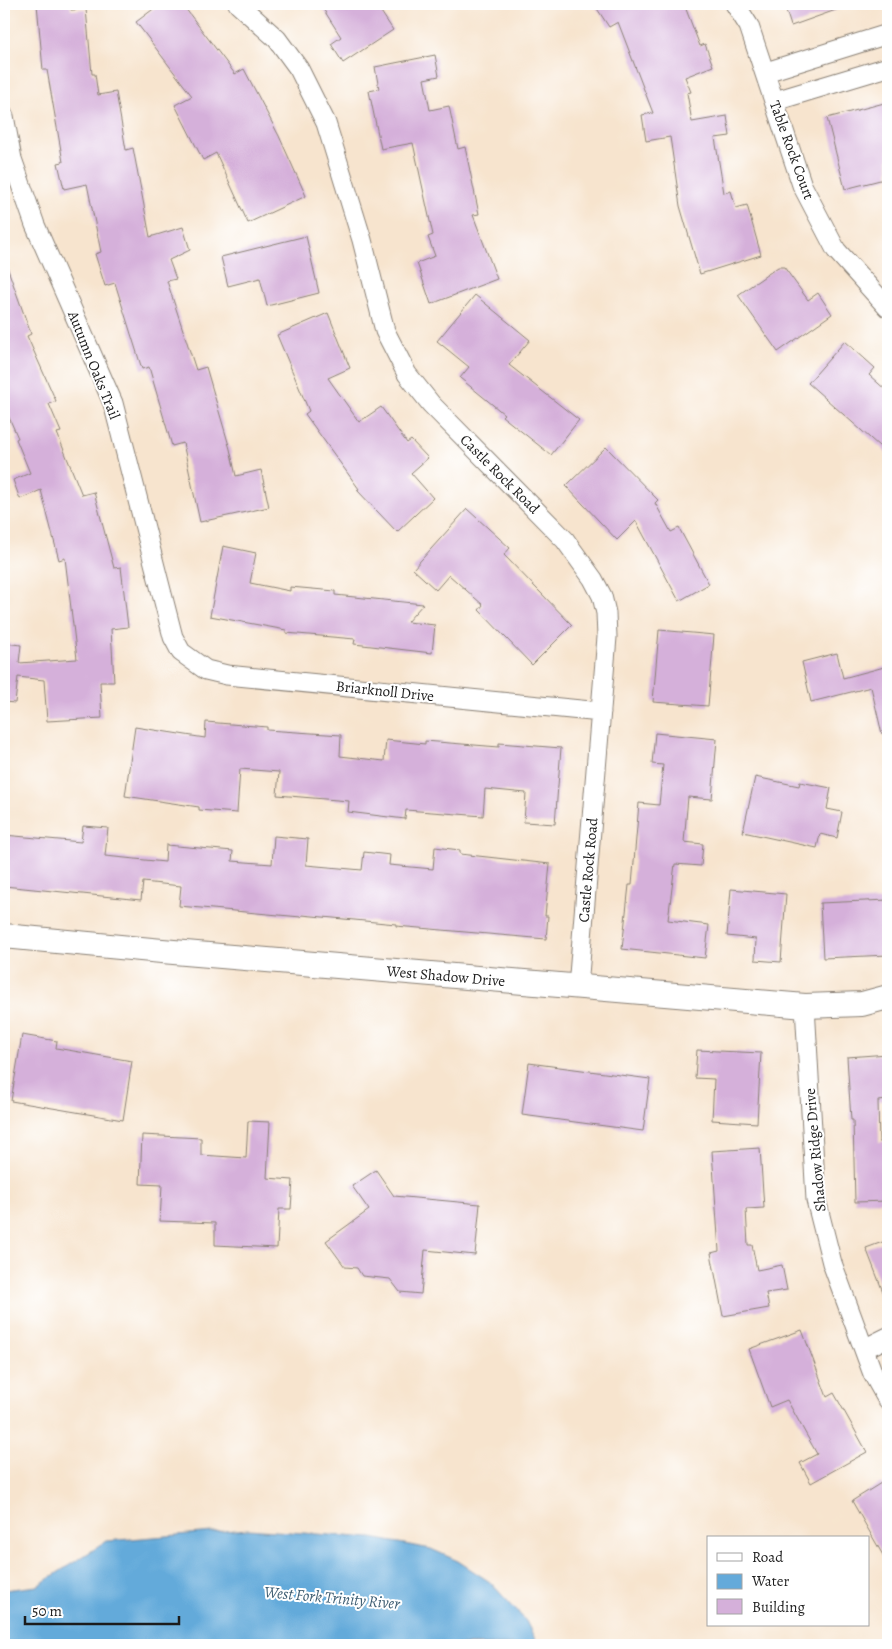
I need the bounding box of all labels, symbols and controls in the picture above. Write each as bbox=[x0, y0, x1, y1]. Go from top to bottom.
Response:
street label: Table Rock Court bbox=[765, 98, 819, 202]
street label: Autumn Oaks Trail bbox=[63, 307, 125, 423]
street label: Castle Rock Road bbox=[456, 430, 545, 519]
street label: Briarknoll Drive bbox=[335, 676, 435, 706]
street label: Castle Rock Road bbox=[573, 816, 603, 923]
street label: West Shadow Drive bbox=[385, 961, 506, 991]
street label: Shadow Ridge Drive bbox=[800, 1087, 830, 1213]
legend bbox=[707, 1536, 870, 1626]
text: Road bbox=[752, 1547, 784, 1567]
text: Water bbox=[751, 1571, 789, 1591]
water label: West Fork Trinity River bbox=[263, 1581, 401, 1615]
scale bar bbox=[25, 1594, 179, 1626]
text: Building bbox=[752, 1597, 805, 1617]
text: 50 m bbox=[32, 1601, 62, 1621]

